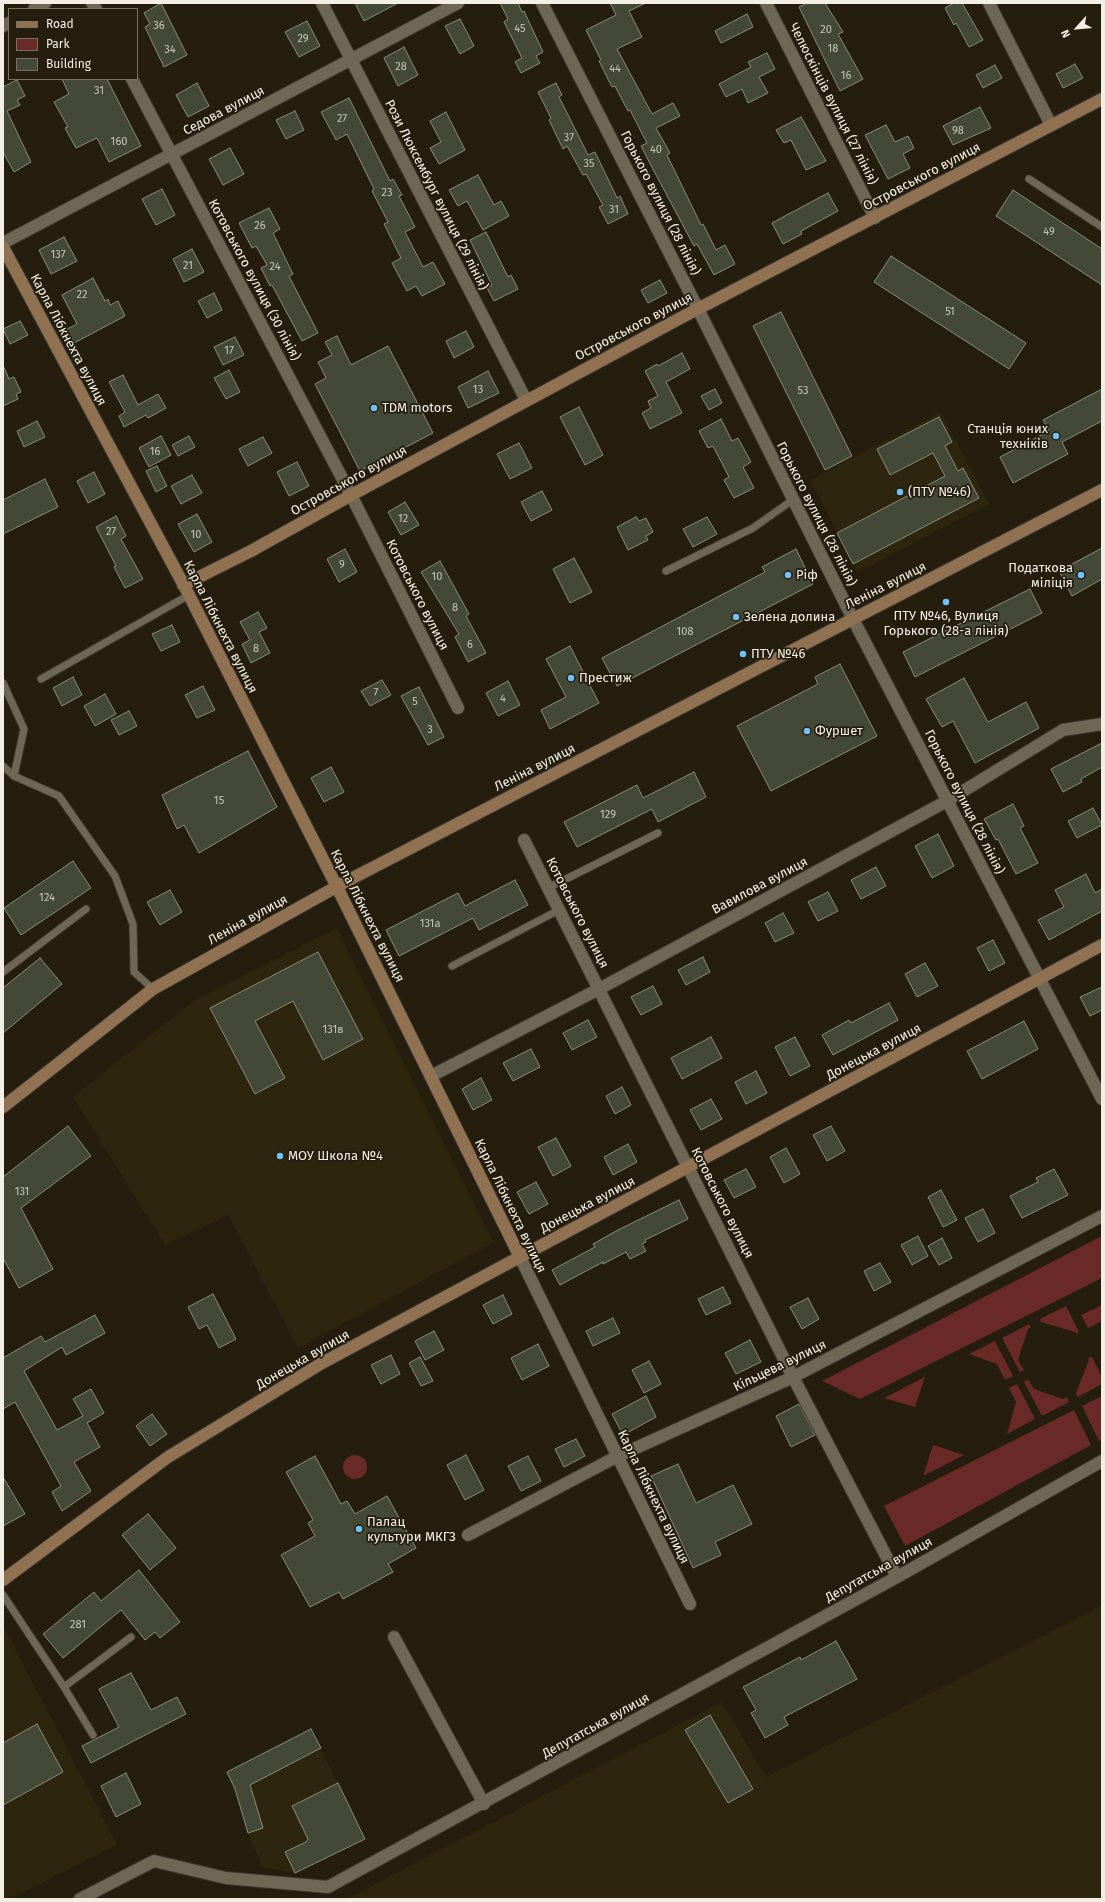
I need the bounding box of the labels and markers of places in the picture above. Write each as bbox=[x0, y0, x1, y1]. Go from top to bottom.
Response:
place label: TDM motors bbox=[382, 400, 452, 416]
marker: TDM motors bbox=[369, 403, 379, 413]
place label: Станція юних техніків bbox=[967, 421, 1048, 452]
marker: Станція юних техніків bbox=[1051, 431, 1061, 441]
place label: (ПТУ №46) bbox=[908, 484, 971, 500]
marker: (ПТУ №46) bbox=[895, 487, 905, 497]
place label: Податкова міліція bbox=[1008, 560, 1073, 591]
place label: Ріф bbox=[796, 567, 818, 583]
marker: Ріф bbox=[783, 570, 793, 580]
marker: Податкова міліція bbox=[1076, 570, 1086, 580]
marker: ПТУ №46, Вулиця Горького (28-а лінія) bbox=[941, 597, 951, 607]
place label: ПТУ №46, Вулиця Горького (28-а лінія) bbox=[883, 608, 1009, 639]
place label: Зелена долина bbox=[744, 609, 835, 625]
marker: Зелена долина bbox=[731, 612, 741, 622]
place label: ПТУ №46 bbox=[751, 646, 805, 662]
marker: ПТУ №46 bbox=[738, 649, 748, 659]
place label: Престиж bbox=[579, 670, 632, 686]
marker: Престиж bbox=[566, 673, 576, 683]
place label: Фуршет bbox=[815, 723, 863, 739]
marker: Фуршет bbox=[802, 726, 812, 736]
place label: МОУ Школа №4 bbox=[288, 1148, 383, 1164]
marker: МОУ Школа №4 bbox=[275, 1151, 285, 1161]
place label: Палац культури МКГЗ bbox=[367, 1514, 456, 1545]
marker: Палац культури МКГЗ bbox=[354, 1524, 364, 1534]

